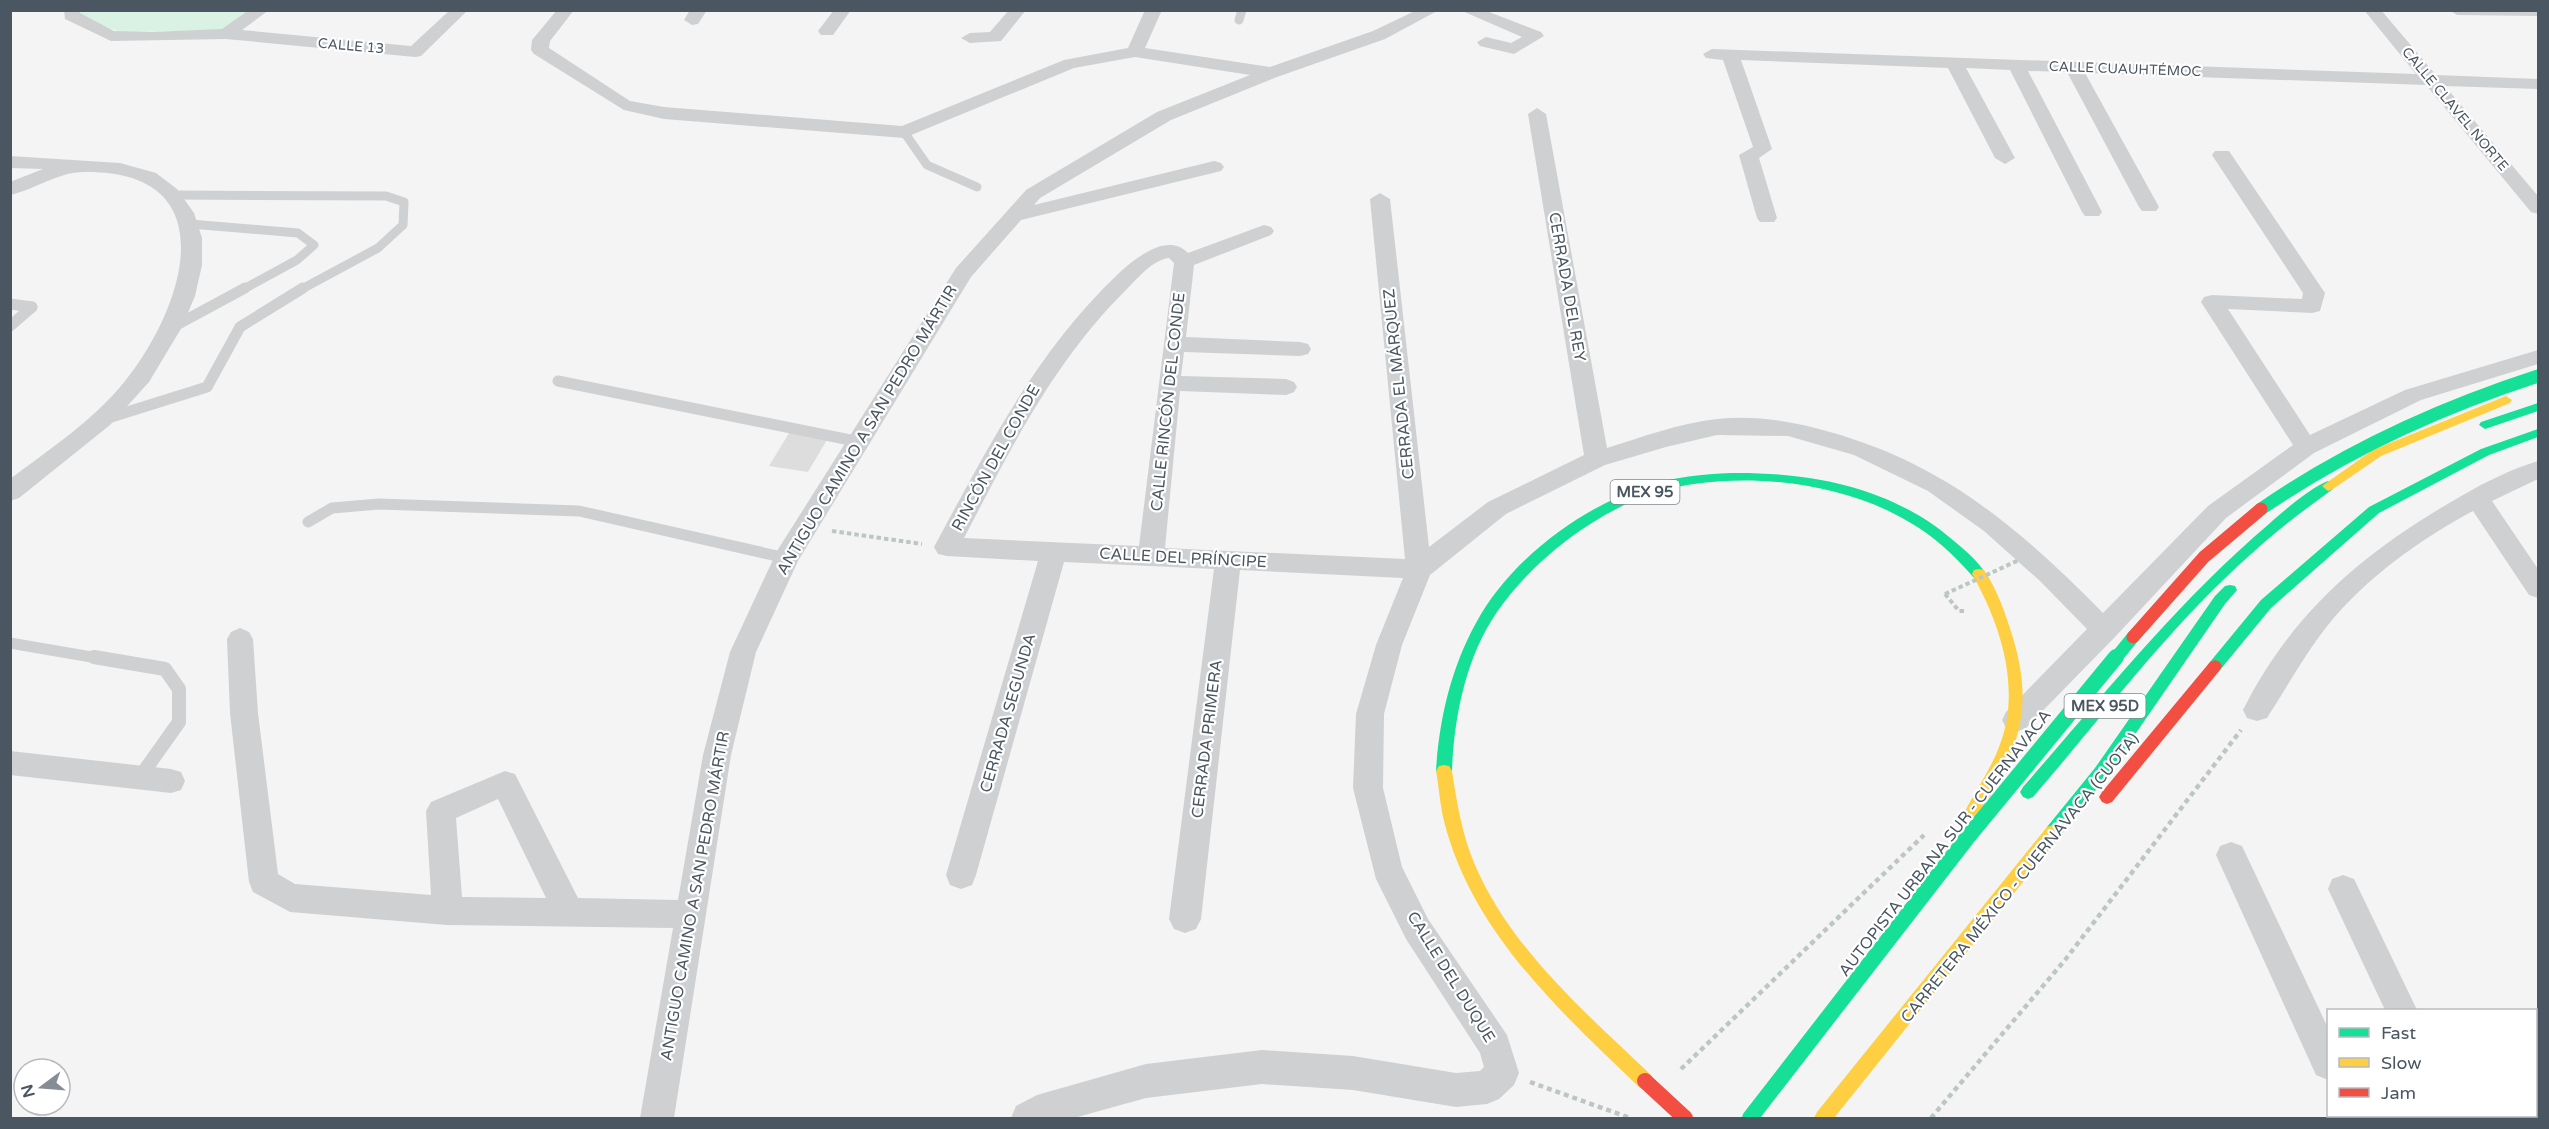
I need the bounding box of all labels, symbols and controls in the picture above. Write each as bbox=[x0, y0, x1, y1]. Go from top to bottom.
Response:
street label: CALLE 13 bbox=[317, 35, 385, 57]
street label: CALLE CLAVEL NORTE bbox=[2398, 44, 2512, 174]
street label: CALLE CUAUHTÉMOC bbox=[2049, 58, 2202, 80]
street label: CERRADA DEL REY bbox=[1544, 211, 1590, 363]
street label: ANTIGUO CAMINO A SAN PEDRO MÁRTIR bbox=[772, 282, 962, 578]
street label: CERRADA EL MÁRQUEZ bbox=[1379, 288, 1419, 480]
street label: CALLE RINCÓN DEL CONDE bbox=[1147, 292, 1189, 512]
street label: RINCÓN DEL CONDE bbox=[947, 381, 1045, 535]
road number: MEX 95 bbox=[1610, 480, 1680, 504]
street label: CALLE DEL PRÍNCIPE bbox=[1099, 544, 1267, 572]
street label: CERRADA SEGUNDA bbox=[976, 631, 1040, 795]
street label: CERRADA PRIMERA bbox=[1187, 659, 1227, 819]
road number: MEX 95D bbox=[2064, 694, 2146, 718]
street label: AUTOPISTA URBANA SUR - CUERNAVACA bbox=[1835, 705, 2056, 981]
street label: CARRETERA MÉXICO - CUERNAVACA (CUOTA) bbox=[1897, 729, 2143, 1027]
street label: ANTIGUO CAMINO A SAN PEDRO MÁRTIR bbox=[656, 730, 734, 1062]
street label: CALLE DEL DUQUE bbox=[1403, 908, 1499, 1046]
legend bbox=[2327, 1009, 2537, 1117]
text: Fast bbox=[2381, 1022, 2416, 1044]
text: Slow bbox=[2381, 1052, 2422, 1074]
north arrow bbox=[12, 1057, 72, 1117]
text: N bbox=[17, 1082, 40, 1100]
text: Jam bbox=[2381, 1082, 2416, 1104]

